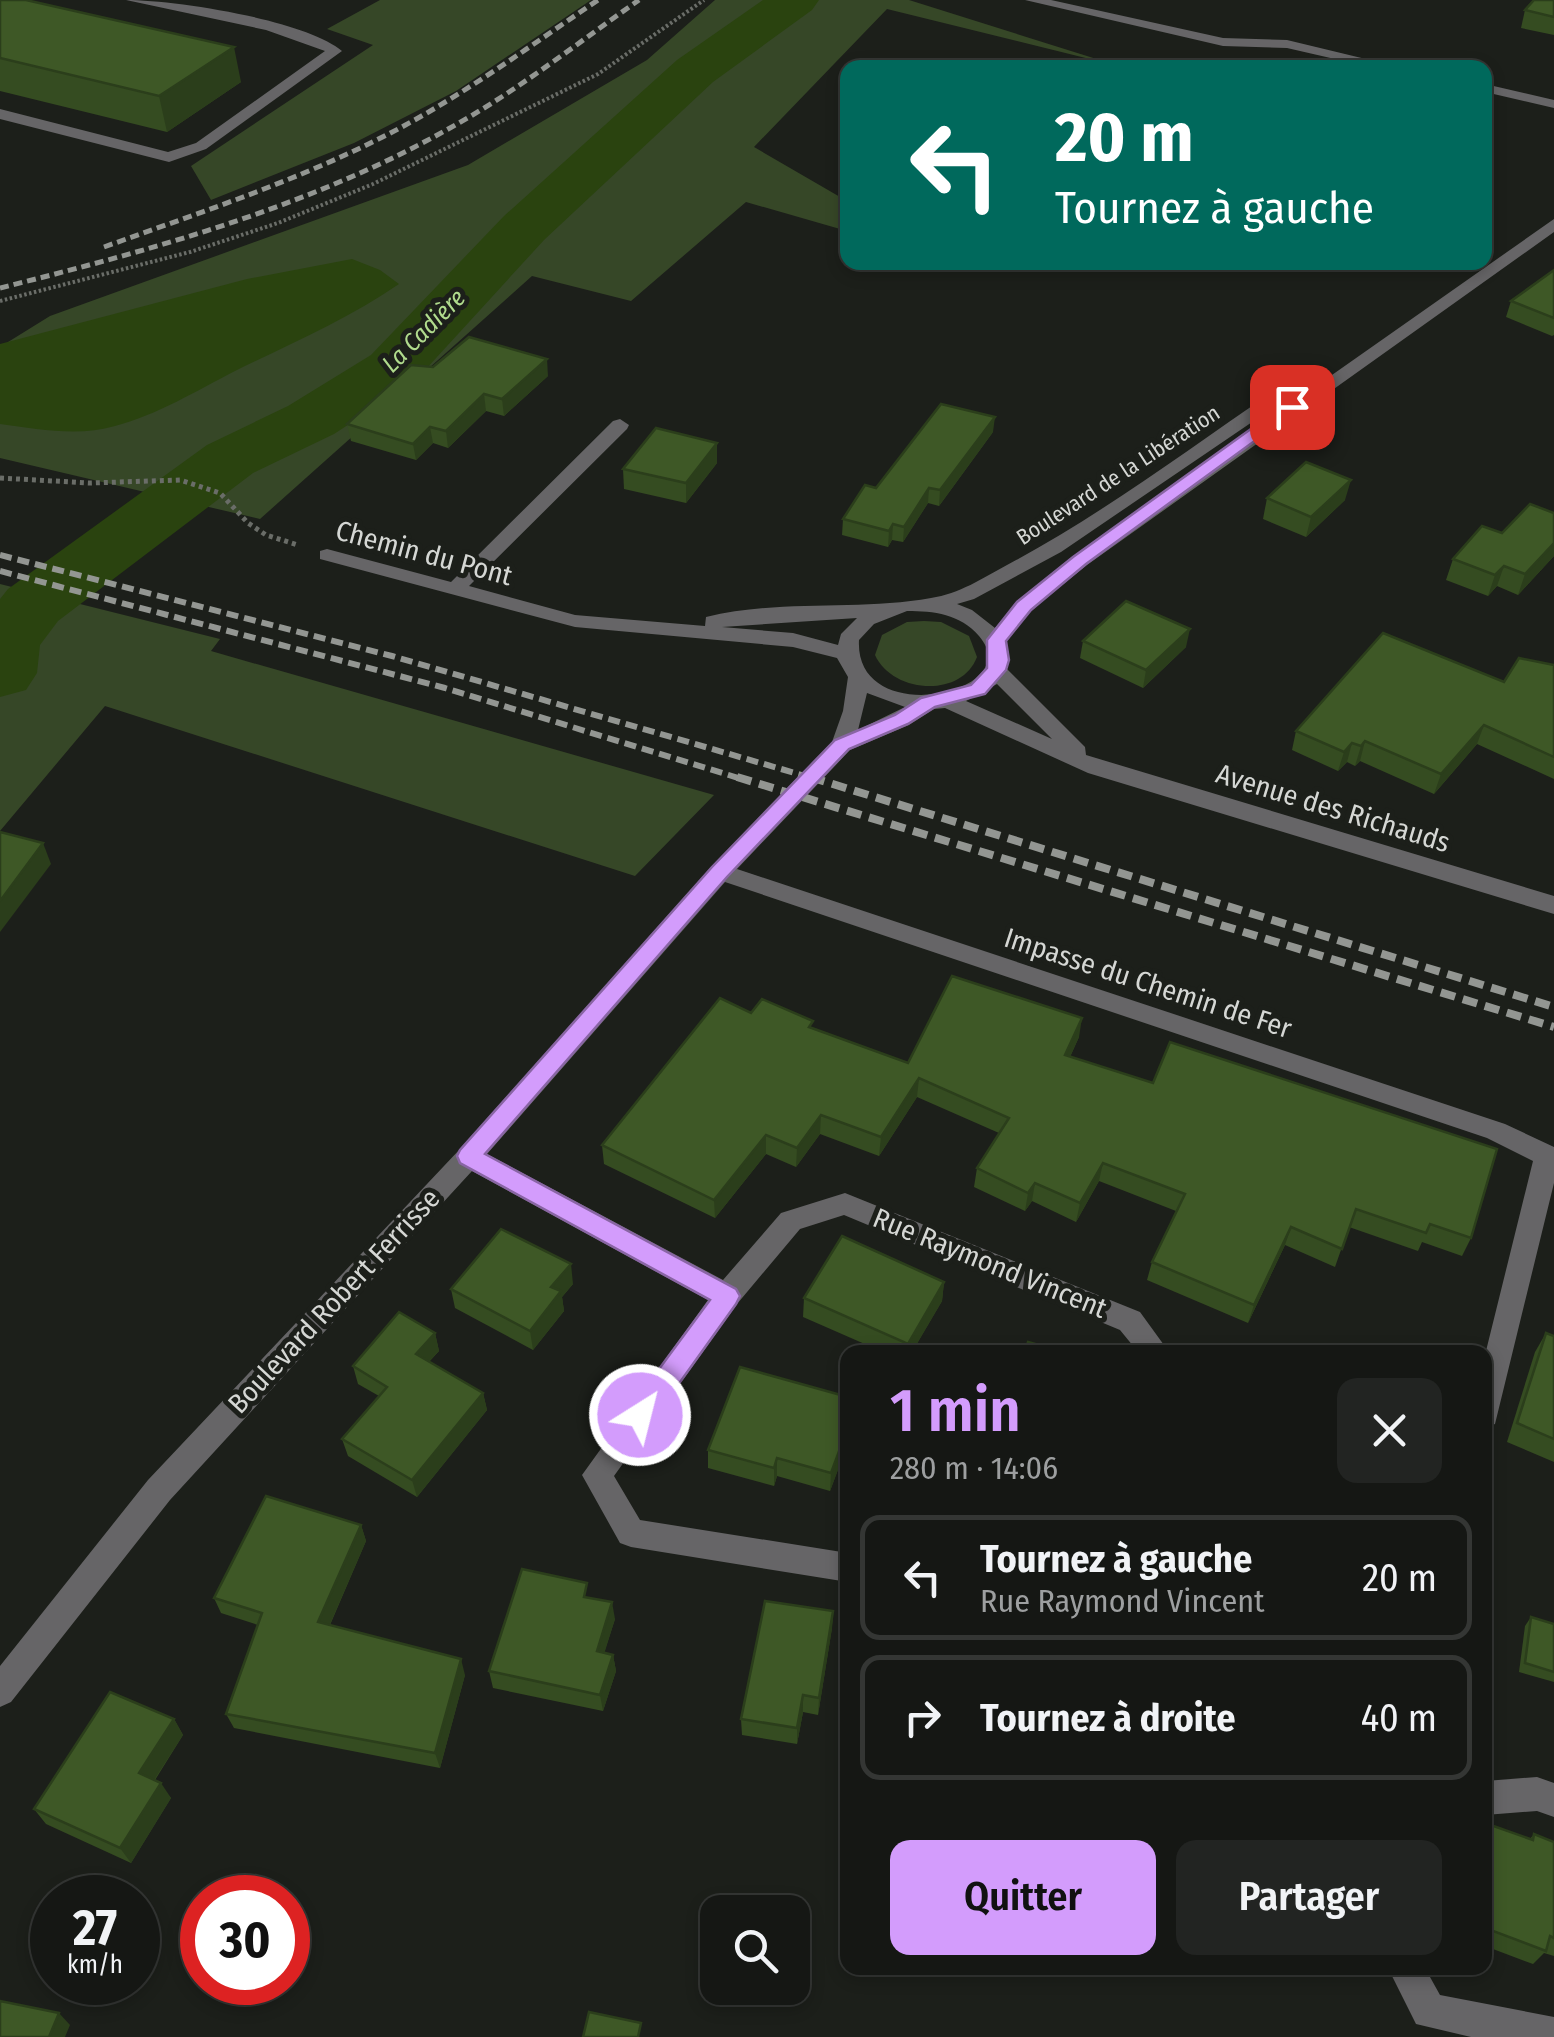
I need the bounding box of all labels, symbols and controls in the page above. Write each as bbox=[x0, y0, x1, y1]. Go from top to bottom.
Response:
text: 20 m bbox=[1055, 96, 1194, 180]
icon: left bbox=[890, 100, 1020, 230]
text: Tournez à gauche bbox=[1055, 181, 1374, 235]
water label: La Cadière bbox=[376, 283, 472, 379]
pin bbox=[1250, 365, 1335, 450]
icon: arrive bbox=[1265, 380, 1320, 435]
street label: Boulevard de la Libération bbox=[1011, 399, 1225, 551]
street label: Chemin du Pont bbox=[332, 514, 517, 593]
street label: Avenue des Richauds bbox=[1212, 757, 1454, 859]
street label: Impasse du Chemin de Fer bbox=[1000, 921, 1296, 1045]
street label: Boulevard Robert Ferrisse bbox=[221, 1182, 447, 1420]
street label: Rue Raymond Vincent bbox=[868, 1201, 1112, 1325]
position arrow bbox=[588, 1363, 692, 1467]
text: 1 min bbox=[890, 1375, 1021, 1447]
button: close bbox=[1337, 1378, 1442, 1483]
text: 280 m · 14:06 bbox=[890, 1449, 1058, 1487]
text: Tournez à gauche bbox=[980, 1536, 1252, 1582]
icon: left bbox=[895, 1550, 950, 1605]
text: 20 m bbox=[1362, 1555, 1437, 1601]
text: Rue Raymond Vincent bbox=[980, 1582, 1265, 1620]
icon: right bbox=[895, 1690, 950, 1745]
text: Tournez à droite bbox=[980, 1695, 1236, 1741]
text: 40 m bbox=[1361, 1695, 1437, 1741]
button: Quitter bbox=[890, 1840, 1156, 1955]
button: Partager bbox=[1176, 1840, 1442, 1955]
speed limit sign: 30 bbox=[180, 1875, 310, 2005]
map controls bbox=[700, 1895, 810, 2005]
button: search bbox=[700, 1895, 810, 2005]
text: 27 bbox=[73, 1898, 117, 1958]
text: km/h bbox=[67, 1950, 123, 1980]

